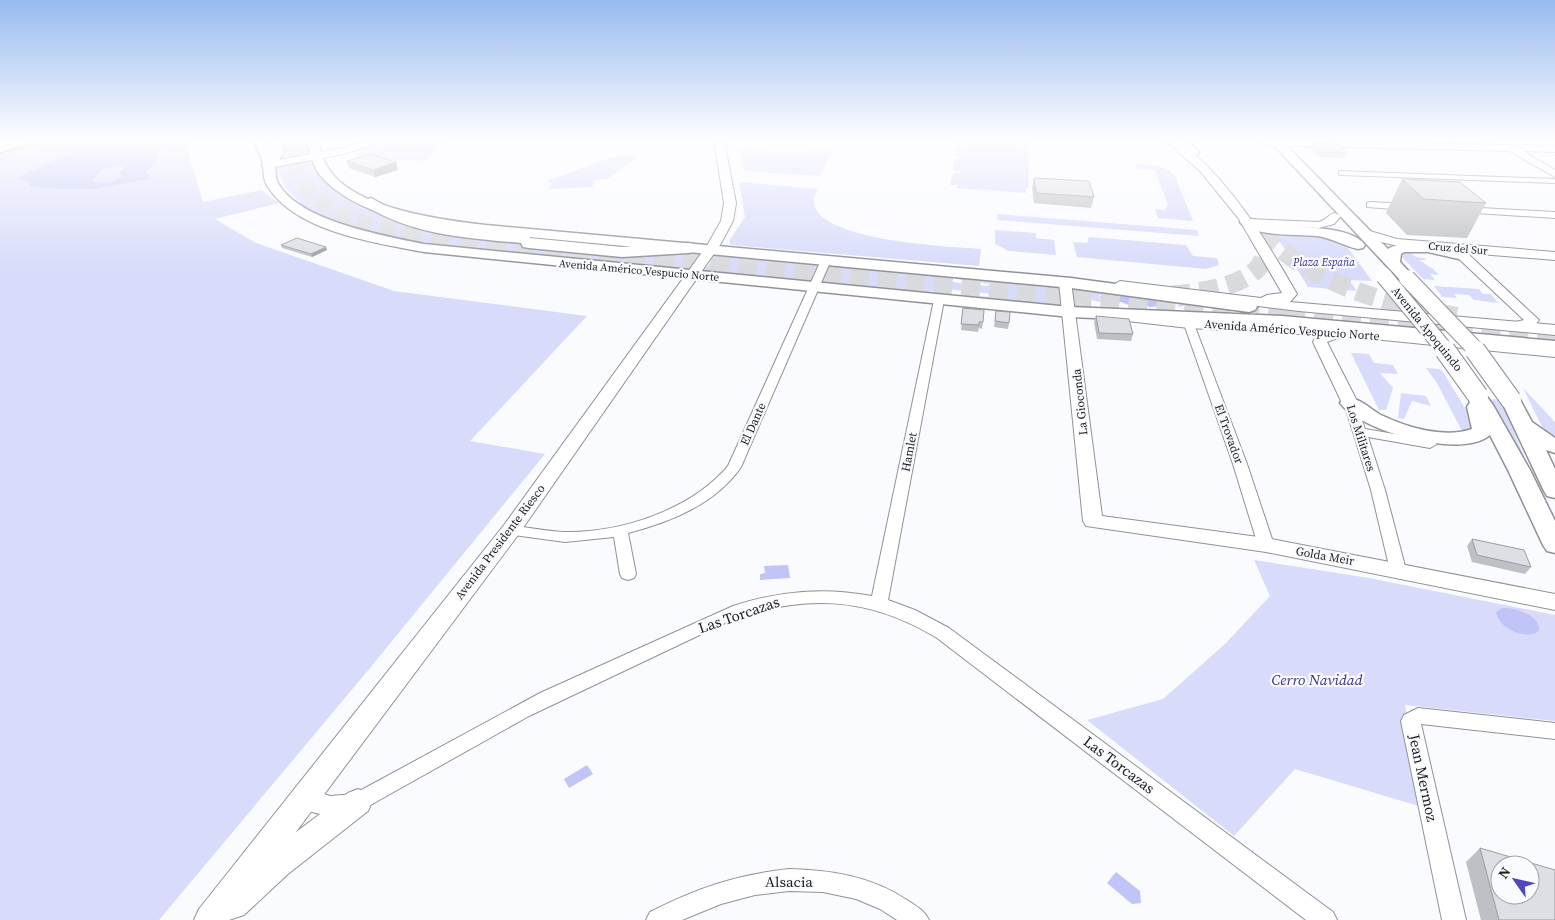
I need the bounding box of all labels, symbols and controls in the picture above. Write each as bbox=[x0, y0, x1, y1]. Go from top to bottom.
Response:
street label: Cruz del Sur bbox=[1428, 238, 1489, 259]
park label: Plaza España bbox=[1292, 255, 1355, 270]
street label: Avenida Américo Vespucio Norte bbox=[558, 256, 720, 285]
street label: Avenida Apoquindo bbox=[1388, 283, 1466, 375]
street label: Avenida Américo Vespucio Norte bbox=[1204, 316, 1380, 344]
street label: La Gioconda bbox=[1068, 367, 1091, 436]
street label: El Dante bbox=[736, 400, 770, 448]
street label: El Trovador bbox=[1211, 402, 1247, 466]
street label: Los Militares bbox=[1343, 402, 1379, 474]
street label: Hamlet bbox=[897, 431, 921, 473]
street label: Avenida Presidente Riesco bbox=[451, 481, 549, 603]
street label: Golda Meir bbox=[1294, 543, 1356, 569]
street label: Las Torcazas bbox=[695, 591, 782, 638]
park label: Cerro Navidad bbox=[1271, 669, 1363, 690]
street label: Las Torcazas bbox=[1079, 731, 1159, 798]
street label: Jean Mermoz bbox=[1404, 731, 1443, 824]
north arrow bbox=[1490, 855, 1540, 905]
text: N bbox=[1493, 863, 1515, 883]
street label: Alsacia bbox=[765, 871, 813, 892]

